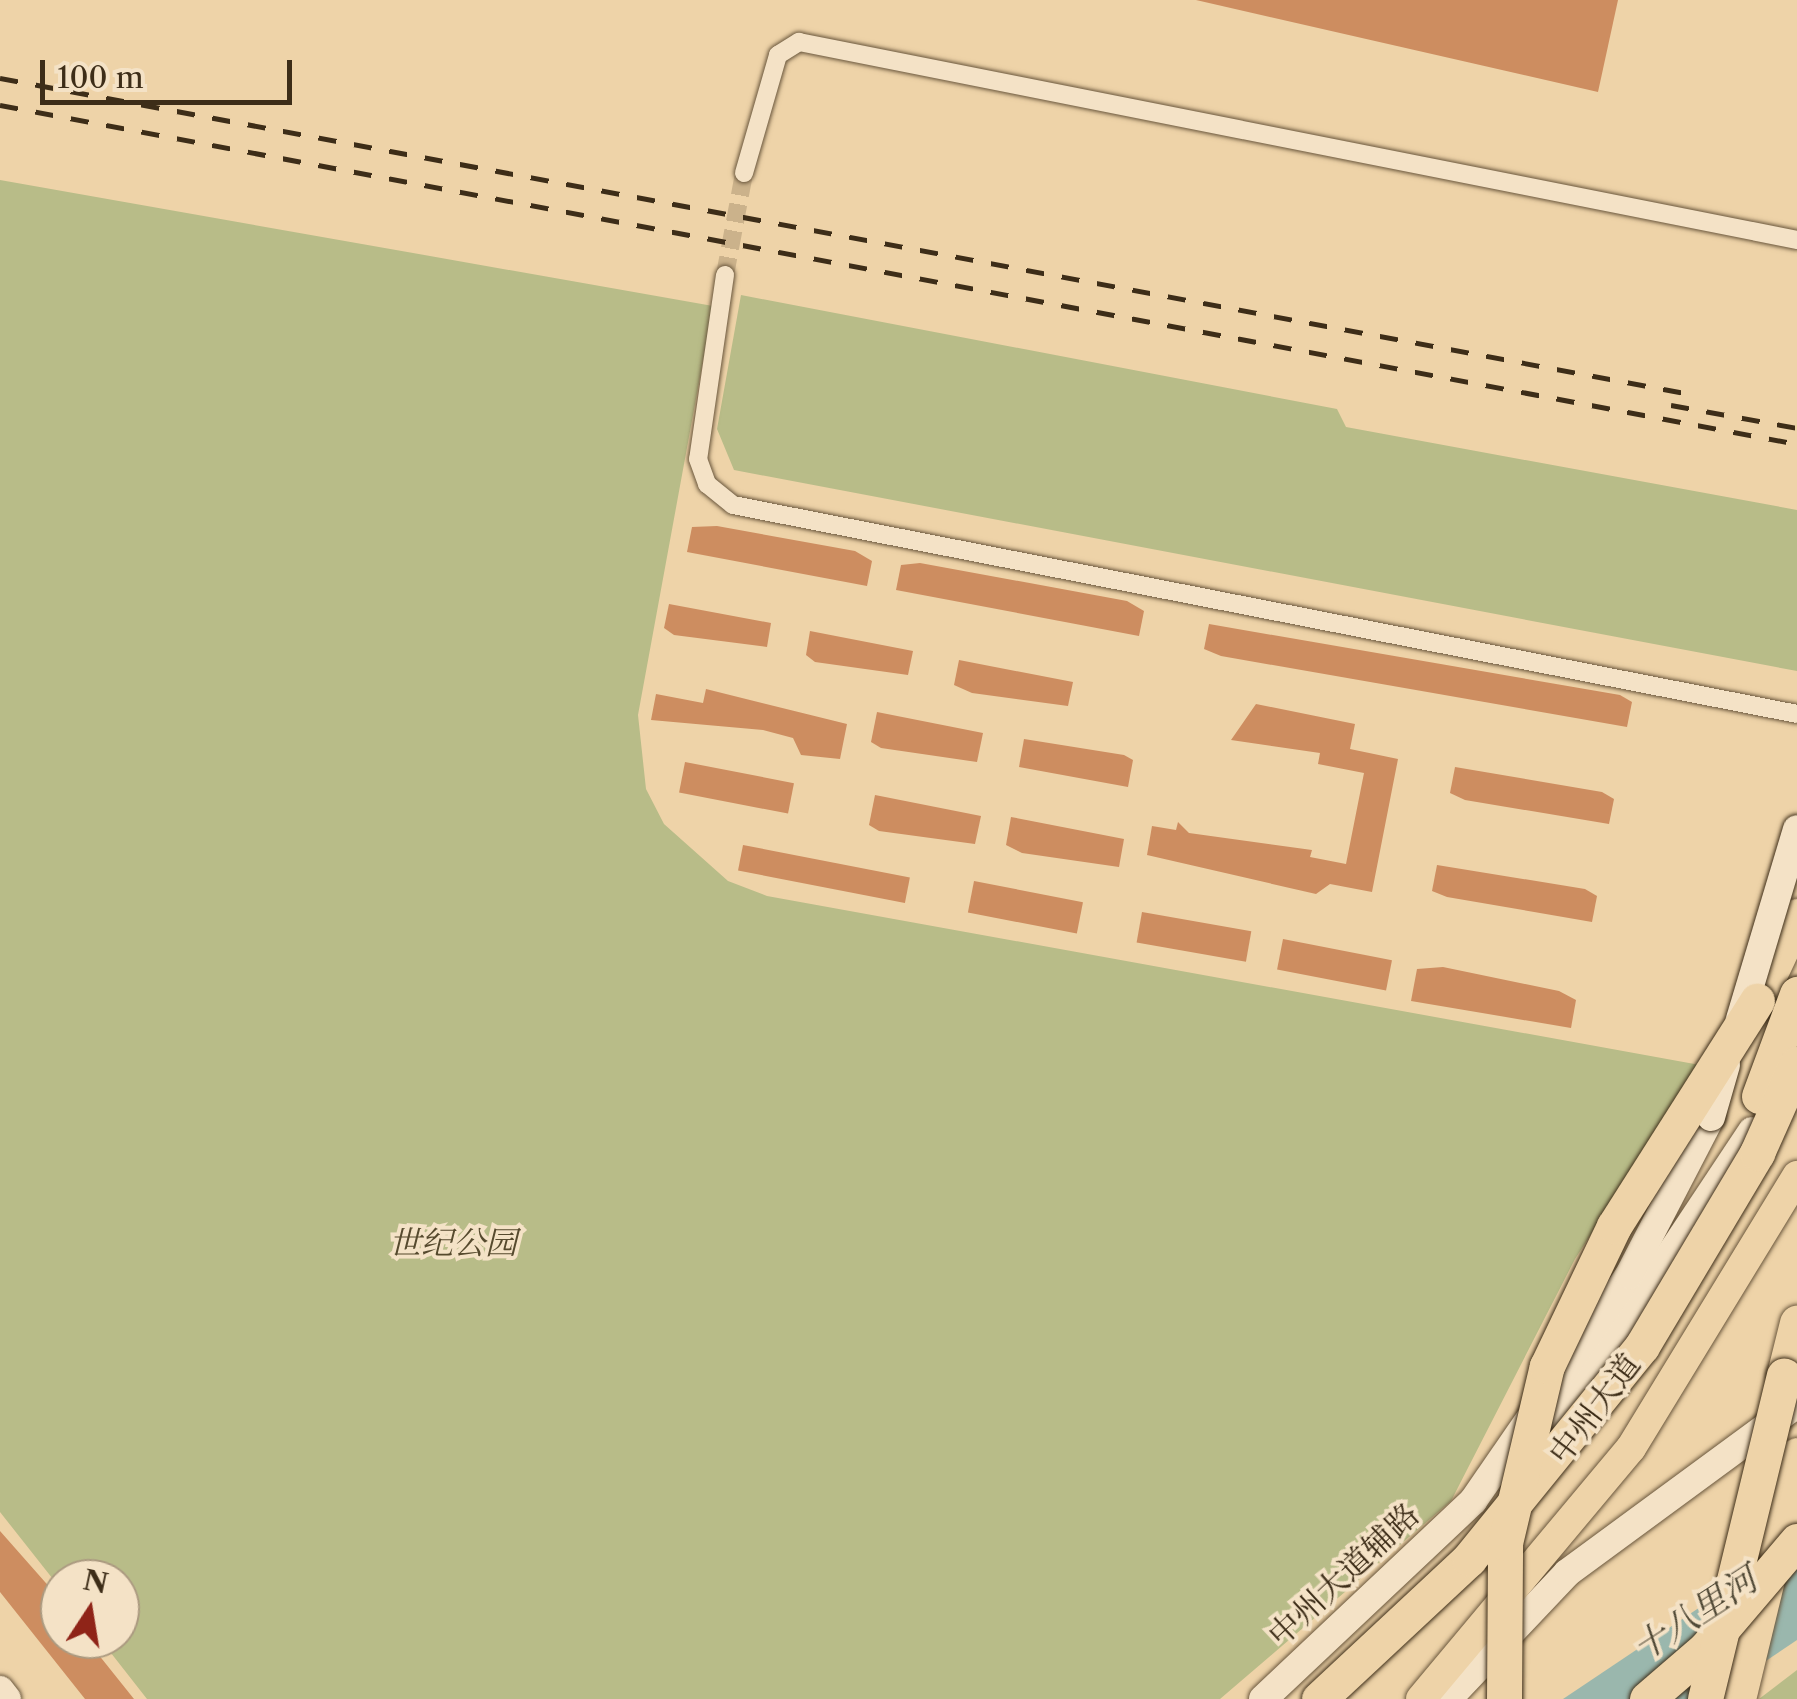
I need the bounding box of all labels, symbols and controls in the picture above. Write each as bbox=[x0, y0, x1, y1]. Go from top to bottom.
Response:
scale bar bbox=[45, 40, 298, 102]
text: 100 m bbox=[57, 59, 144, 96]
park label: 世纪公园 bbox=[389, 1224, 517, 1262]
street label: 中州大道 bbox=[1541, 1346, 1649, 1472]
street label: 中州大道辅路 bbox=[1261, 1495, 1427, 1655]
water label: 十八里河 bbox=[1625, 1558, 1765, 1670]
north arrow bbox=[40, 1559, 140, 1659]
text: N bbox=[80, 1562, 111, 1601]

